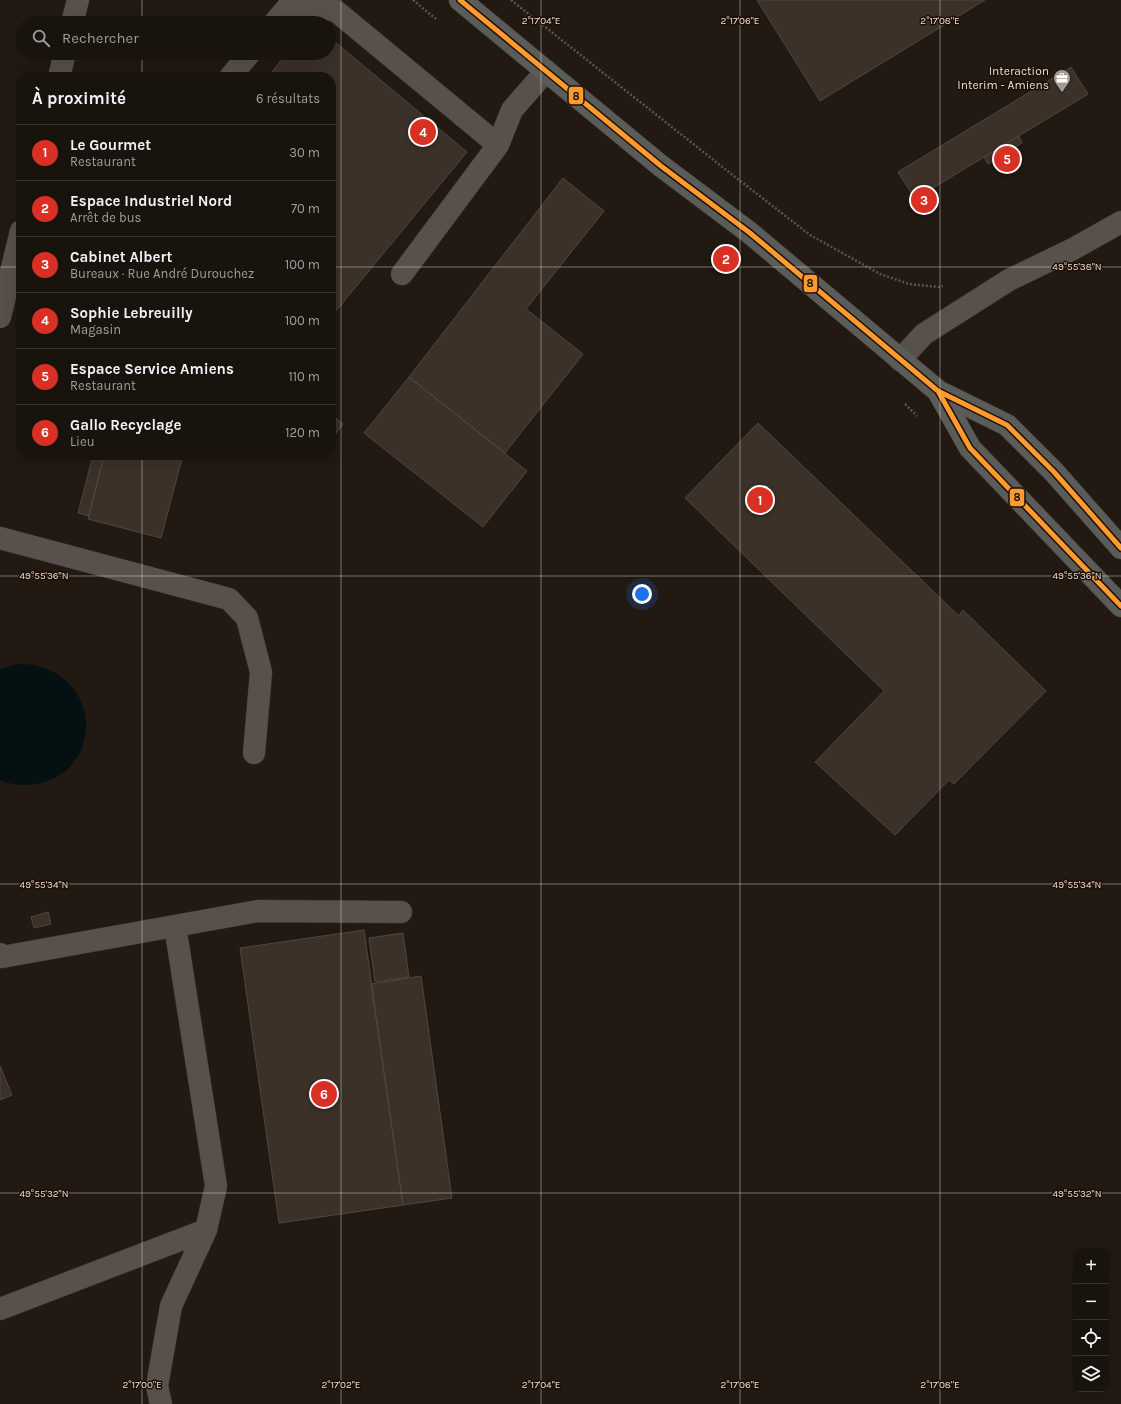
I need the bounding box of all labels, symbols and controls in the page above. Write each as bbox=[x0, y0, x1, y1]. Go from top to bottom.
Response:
text: 2°17'04"E bbox=[522, 15, 560, 27]
text: 2°17'06"E bbox=[721, 15, 759, 27]
text: 2°17'08"E bbox=[920, 15, 960, 27]
search box bbox=[16, 16, 336, 60]
icon: search bbox=[30, 27, 52, 49]
text: Rechercher bbox=[62, 29, 139, 47]
place label: Interaction Interim - Amiens bbox=[957, 64, 1049, 92]
office icon: Interaction Interim - Amiens bbox=[1052, 68, 1072, 93]
line badge: 8 bbox=[568, 86, 584, 105]
text: À proximité bbox=[32, 88, 126, 108]
text: 8 bbox=[572, 90, 580, 103]
text: 6 résultats bbox=[256, 91, 320, 106]
pin: 4 bbox=[410, 117, 436, 147]
text: Le Gourmet bbox=[70, 136, 151, 154]
pin: 5 bbox=[994, 144, 1020, 174]
text: 1 bbox=[43, 145, 47, 160]
text: 30 m bbox=[289, 145, 320, 160]
text: Restaurant bbox=[70, 154, 136, 169]
pin: 3 bbox=[911, 185, 937, 215]
text: Espace Industriel Nord bbox=[70, 192, 232, 210]
text: 2 bbox=[41, 201, 49, 216]
text: 70 m bbox=[291, 201, 320, 216]
text: Arrêt de bus bbox=[70, 210, 141, 225]
pin: 2 bbox=[713, 244, 739, 274]
text: Cabinet Albert bbox=[70, 248, 172, 266]
text: 3 bbox=[41, 257, 49, 272]
text: 100 m bbox=[285, 257, 320, 272]
text: 49°55'38"N bbox=[1052, 261, 1102, 273]
text: Bureaux · Rue André Durouchez bbox=[70, 266, 254, 281]
line badge: 8 bbox=[803, 274, 818, 293]
text: 8 bbox=[806, 277, 814, 290]
text: Sophie Lebreuilly bbox=[70, 304, 193, 322]
text: 4 bbox=[41, 313, 49, 328]
text: 100 m bbox=[285, 313, 320, 328]
text: Magasin bbox=[70, 322, 121, 337]
text: Espace Service Amiens bbox=[70, 360, 234, 378]
text: 5 bbox=[41, 369, 49, 384]
text: 110 m bbox=[288, 369, 320, 384]
text: Restaurant bbox=[70, 378, 136, 393]
text: Gallo Recyclage bbox=[70, 416, 181, 434]
text: 6 bbox=[41, 425, 49, 440]
text: 120 m bbox=[285, 425, 320, 440]
text: Lieu bbox=[70, 434, 95, 449]
pin: 1 bbox=[747, 485, 773, 515]
line badge: 8 bbox=[1009, 488, 1025, 507]
text: 8 bbox=[1013, 491, 1021, 504]
text: 49°55'36"N bbox=[20, 570, 68, 582]
text: 49°55'36"N bbox=[1053, 570, 1101, 582]
your location bbox=[632, 584, 652, 604]
text: 49°55'34"N bbox=[20, 879, 68, 891]
text: 49°55'34"N bbox=[1053, 879, 1101, 891]
pin: 6 bbox=[311, 1079, 337, 1109]
text: 49°55'32"N bbox=[19, 1188, 69, 1200]
text: 49°55'32"N bbox=[1052, 1188, 1102, 1200]
map controls bbox=[1073, 1248, 1109, 1392]
button: + bbox=[1073, 1248, 1109, 1284]
button: − bbox=[1073, 1284, 1109, 1320]
button: locate bbox=[1073, 1320, 1109, 1356]
button: layers bbox=[1073, 1356, 1109, 1392]
text: 2°17'00"E bbox=[122, 1379, 162, 1391]
text: 2°17'02"E bbox=[322, 1379, 360, 1391]
text: 2°17'04"E bbox=[522, 1379, 560, 1391]
text: 2°17'06"E bbox=[721, 1379, 759, 1391]
text: 2°17'08"E bbox=[920, 1379, 960, 1391]

